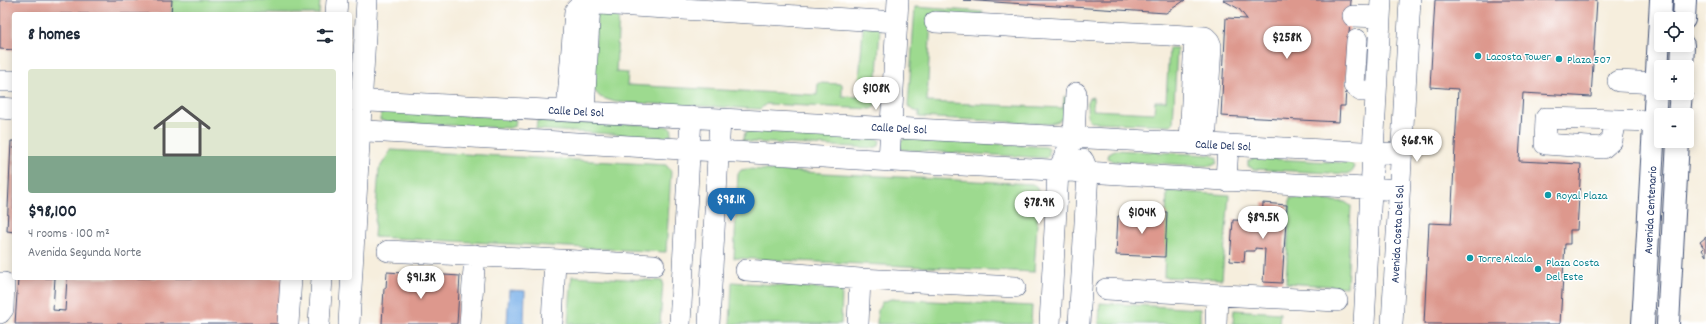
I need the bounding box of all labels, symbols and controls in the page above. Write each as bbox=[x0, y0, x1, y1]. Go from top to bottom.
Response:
map controls bbox=[1654, 12, 1694, 148]
button: locate bbox=[1654, 12, 1694, 52]
text: 8 homes bbox=[28, 24, 80, 48]
icon: filters bbox=[314, 25, 336, 47]
pin: $258K bbox=[1259, 26, 1315, 60]
text: $258K bbox=[1272, 29, 1302, 48]
place label: Lacosta Tower bbox=[1486, 49, 1552, 66]
marker: Lacosta Tower bbox=[1473, 51, 1483, 61]
place label: Plaza 507 bbox=[1567, 52, 1611, 69]
marker: Plaza 507 bbox=[1554, 54, 1564, 64]
button: + bbox=[1654, 60, 1694, 100]
pin: $108K bbox=[848, 77, 904, 111]
text: $108K bbox=[862, 80, 890, 99]
icon: home bbox=[146, 95, 218, 167]
street label: Calle Del Sol bbox=[548, 103, 604, 122]
button: − bbox=[1654, 108, 1694, 148]
street label: Calle Del Sol bbox=[871, 120, 927, 139]
pin: $68.9K bbox=[1384, 129, 1450, 163]
text: $68.9K bbox=[1401, 132, 1433, 151]
street label: Calle Del Sol bbox=[1195, 137, 1251, 156]
street label: Avenida Centenario bbox=[1641, 166, 1662, 255]
street label: Avenida Costa Del Sol bbox=[1387, 184, 1410, 284]
pin: $98.1K bbox=[698, 188, 764, 222]
place label: Royal Plaza bbox=[1556, 188, 1608, 205]
marker: Royal Plaza bbox=[1543, 190, 1553, 200]
text: $98.1K bbox=[717, 191, 745, 210]
pin: $78.9K bbox=[1006, 191, 1072, 225]
text: $78.9K bbox=[1024, 194, 1054, 213]
text: $98,100 bbox=[28, 201, 77, 225]
pin: $104K bbox=[1114, 201, 1170, 235]
text: $104K bbox=[1128, 204, 1156, 223]
pin: $89.5K bbox=[1230, 206, 1296, 240]
text: $89.5K bbox=[1247, 209, 1279, 228]
text: 4 rooms · 100 m² bbox=[28, 225, 110, 244]
text: Avenida Segunda Norte bbox=[28, 244, 141, 263]
place label: Torre Alcala bbox=[1478, 251, 1533, 268]
marker: Torre Alcala bbox=[1465, 253, 1475, 263]
place label: Plaza Costa Del Este bbox=[1546, 255, 1600, 286]
marker: Plaza Costa Del Este bbox=[1533, 264, 1543, 274]
pin: $91.3K bbox=[388, 266, 454, 300]
text: $91.3K bbox=[406, 269, 436, 288]

